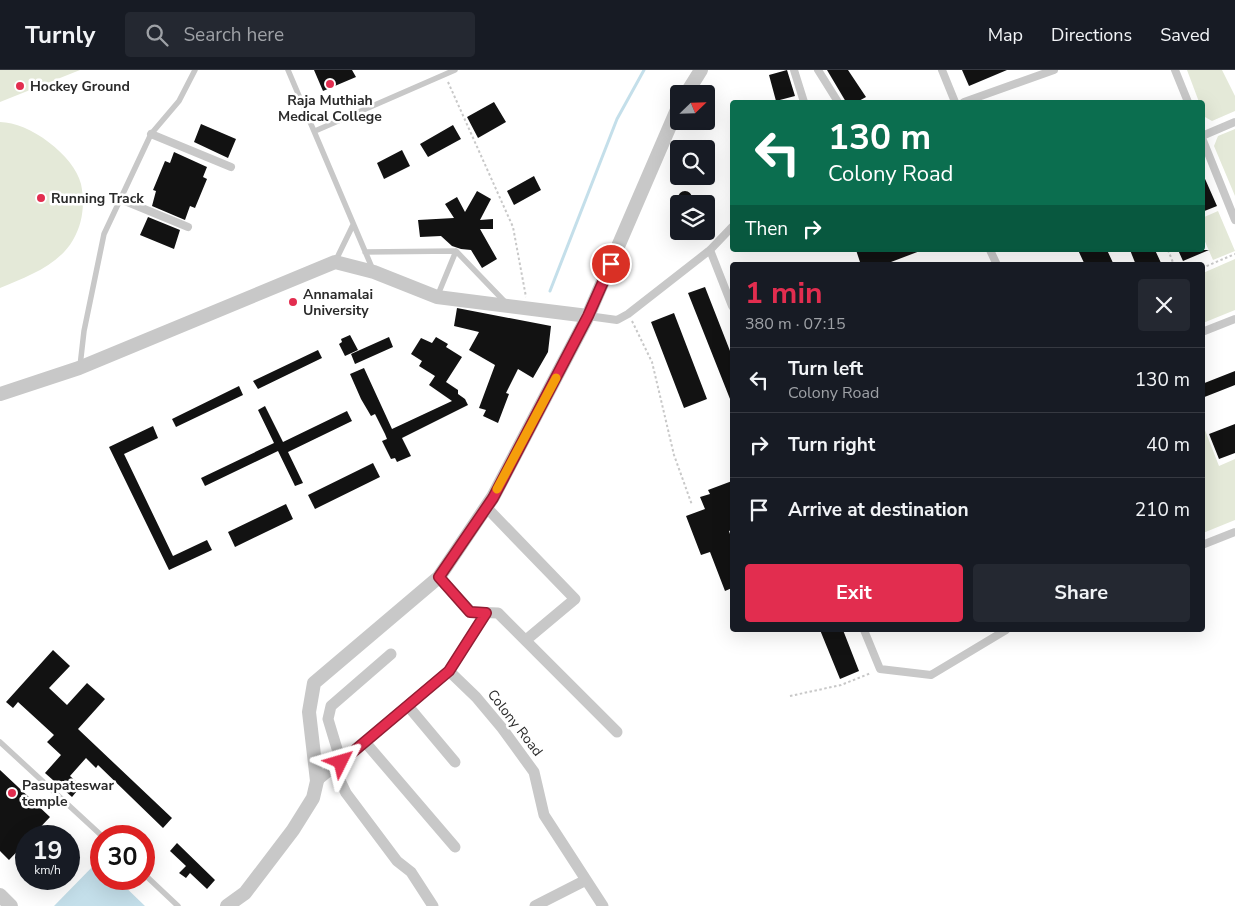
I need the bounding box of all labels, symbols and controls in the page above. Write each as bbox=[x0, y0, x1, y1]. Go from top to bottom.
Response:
search box bbox=[125, 12, 475, 57]
text: Turnly bbox=[25, 19, 95, 51]
icon: search bbox=[143, 21, 171, 49]
text: Search here bbox=[183, 22, 284, 48]
text: Map bbox=[988, 23, 1023, 47]
text: Directions bbox=[1051, 23, 1132, 47]
text: Saved bbox=[1160, 23, 1210, 47]
place label: Hockey Ground bbox=[30, 77, 130, 96]
marker: Raja Muthiah Medical College bbox=[324, 78, 336, 90]
marker: Hockey Ground bbox=[14, 80, 26, 92]
north arrow bbox=[670, 85, 715, 130]
map controls bbox=[670, 85, 715, 240]
place label: Raja Muthiah Medical College bbox=[278, 91, 382, 126]
text: 130 m bbox=[828, 114, 931, 161]
icon: left bbox=[745, 120, 810, 185]
button: search bbox=[670, 140, 715, 185]
text: Colony Road bbox=[828, 159, 953, 189]
place label: Running Track bbox=[51, 189, 144, 208]
marker: Running Track bbox=[35, 192, 47, 204]
button: layers bbox=[670, 195, 715, 240]
icon: right bbox=[798, 215, 826, 243]
text: Then bbox=[745, 216, 788, 242]
pin bbox=[590, 243, 632, 285]
icon: arrive bbox=[597, 250, 625, 278]
text: 1 min bbox=[745, 273, 823, 314]
button: close bbox=[1138, 279, 1190, 331]
place label: Annamalai University bbox=[303, 285, 373, 320]
marker: Annamalai University bbox=[287, 296, 299, 308]
text: 380 m · 07:15 bbox=[745, 313, 846, 335]
text: Turn left bbox=[788, 356, 863, 382]
icon: left bbox=[745, 366, 773, 394]
text: 130 m bbox=[1135, 367, 1190, 393]
text: Colony Road bbox=[788, 382, 879, 404]
icon: right bbox=[745, 431, 773, 459]
text: Turn right bbox=[788, 432, 875, 458]
text: 40 m bbox=[1146, 432, 1190, 458]
icon: arrive bbox=[745, 496, 773, 524]
text: Arrive at destination bbox=[788, 497, 969, 523]
text: 210 m bbox=[1135, 497, 1190, 523]
button: Exit bbox=[745, 564, 963, 622]
button: Share bbox=[973, 564, 1190, 622]
street label: Colony Road bbox=[483, 686, 547, 760]
position arrow bbox=[314, 735, 366, 787]
place label: Pasupateswar temple bbox=[22, 776, 115, 811]
marker: Pasupateswar temple bbox=[6, 787, 18, 799]
speed limit sign: 30 bbox=[90, 825, 155, 890]
text: 19 bbox=[32, 834, 63, 868]
text: km/h bbox=[34, 862, 61, 878]

